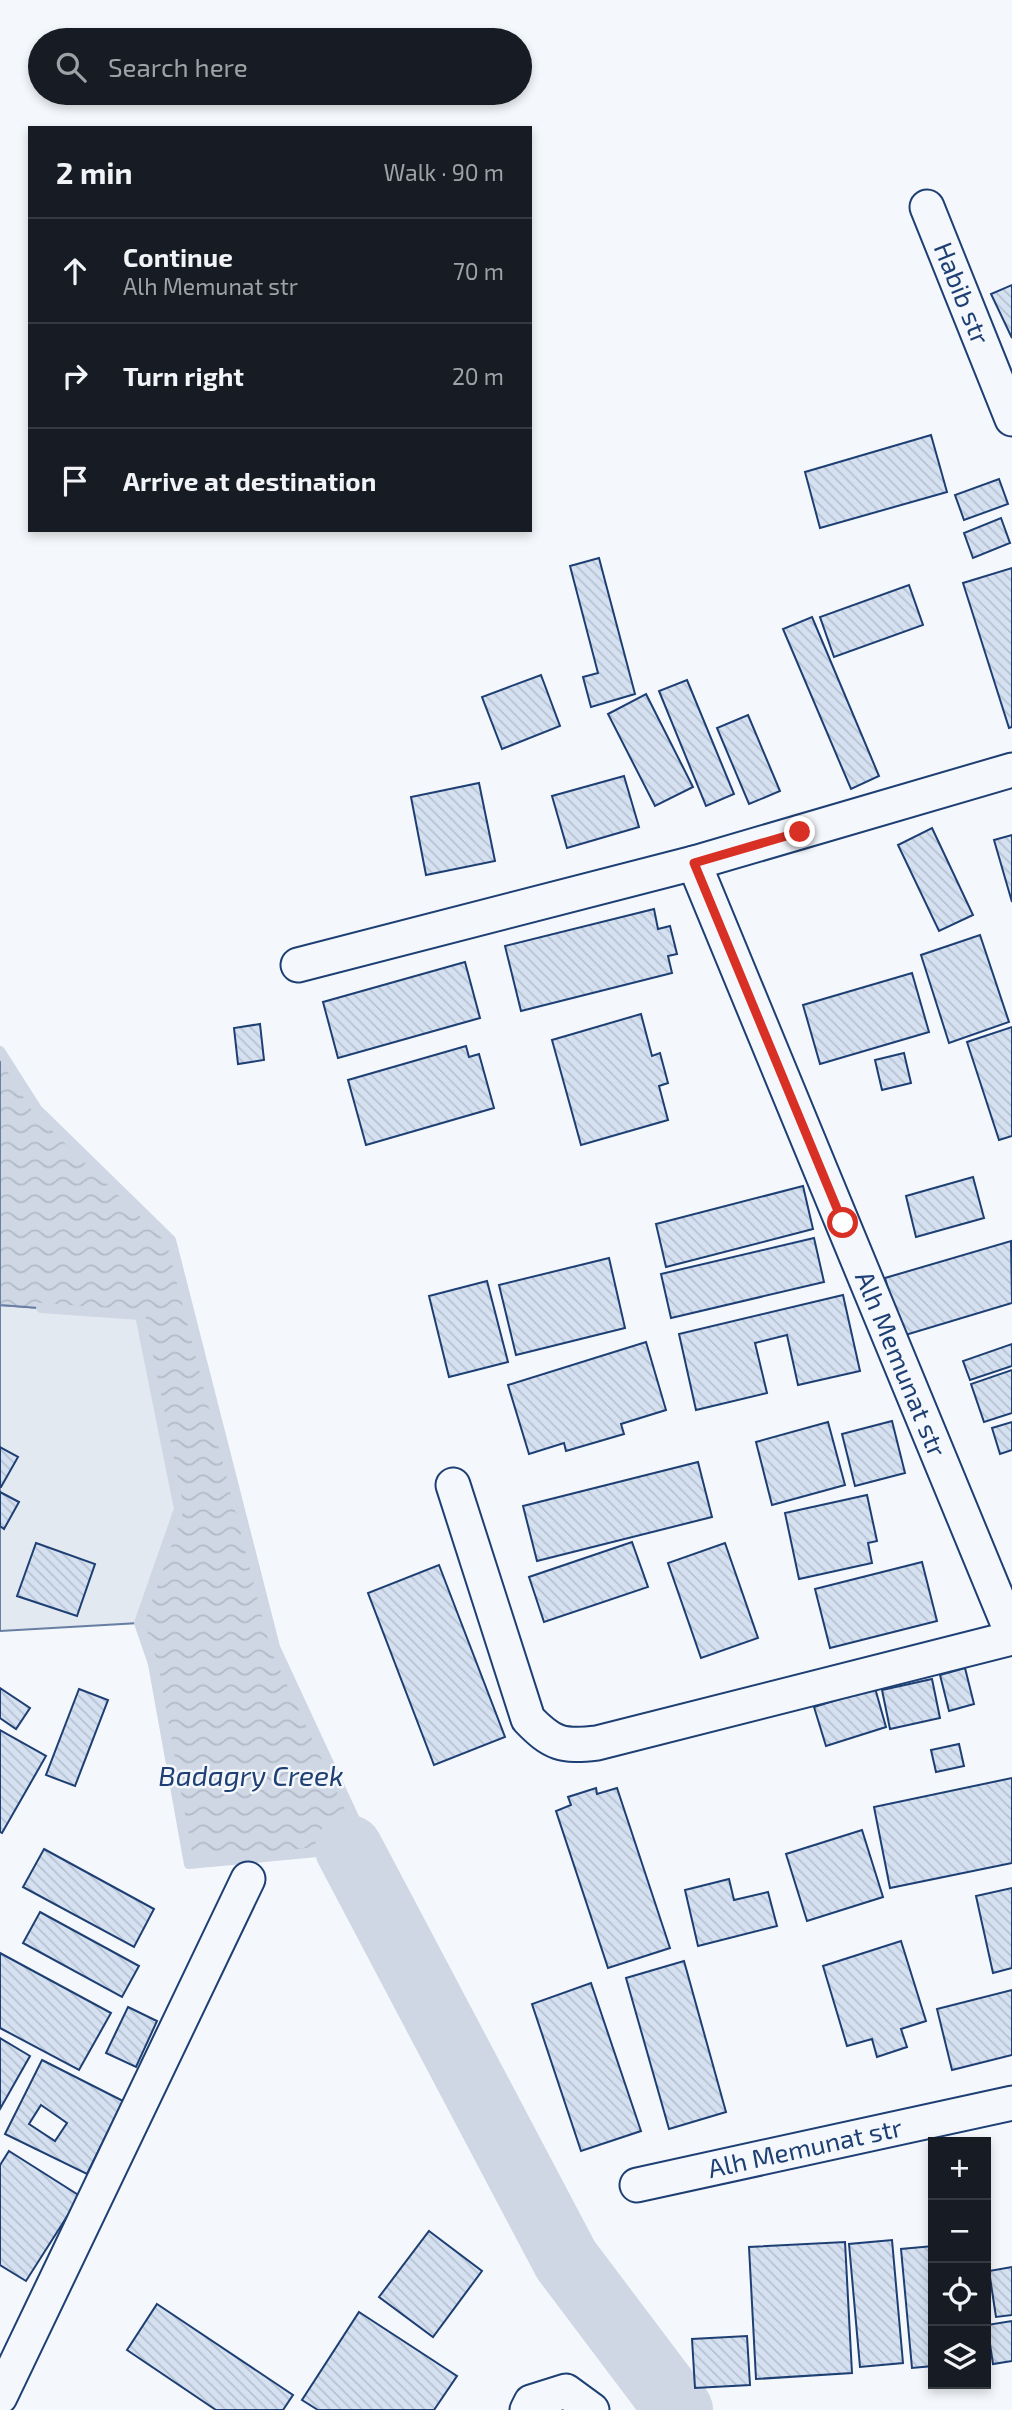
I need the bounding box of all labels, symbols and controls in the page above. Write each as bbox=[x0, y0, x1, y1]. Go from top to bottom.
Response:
search box bbox=[28, 28, 532, 105]
icon: search bbox=[52, 48, 90, 86]
text: Search here bbox=[108, 51, 248, 82]
text: 2 min bbox=[56, 154, 133, 190]
text: Walk · 90 m bbox=[384, 158, 504, 186]
street label: Habib str bbox=[929, 237, 997, 348]
text: Continue bbox=[123, 241, 233, 272]
icon: ahead bbox=[56, 252, 94, 290]
text: 70 m bbox=[453, 257, 504, 285]
text: Alh Memunat str bbox=[123, 272, 298, 300]
icon: right bbox=[56, 357, 94, 395]
text: Turn right bbox=[123, 360, 244, 391]
text: 20 m bbox=[452, 362, 504, 390]
icon: arrive bbox=[56, 462, 94, 500]
text: Arrive at destination bbox=[123, 465, 376, 496]
route end bbox=[784, 816, 815, 847]
route start bbox=[827, 1207, 858, 1238]
street label: Alh Memunat str bbox=[850, 1266, 954, 1461]
water label: Badagry Creek bbox=[158, 1758, 344, 1792]
street label: Alh Memunat str bbox=[705, 2111, 905, 2183]
map controls bbox=[928, 2137, 991, 2389]
button: + bbox=[928, 2137, 991, 2200]
button: − bbox=[928, 2200, 991, 2263]
button: locate bbox=[928, 2263, 991, 2326]
button: layers bbox=[928, 2326, 991, 2389]

